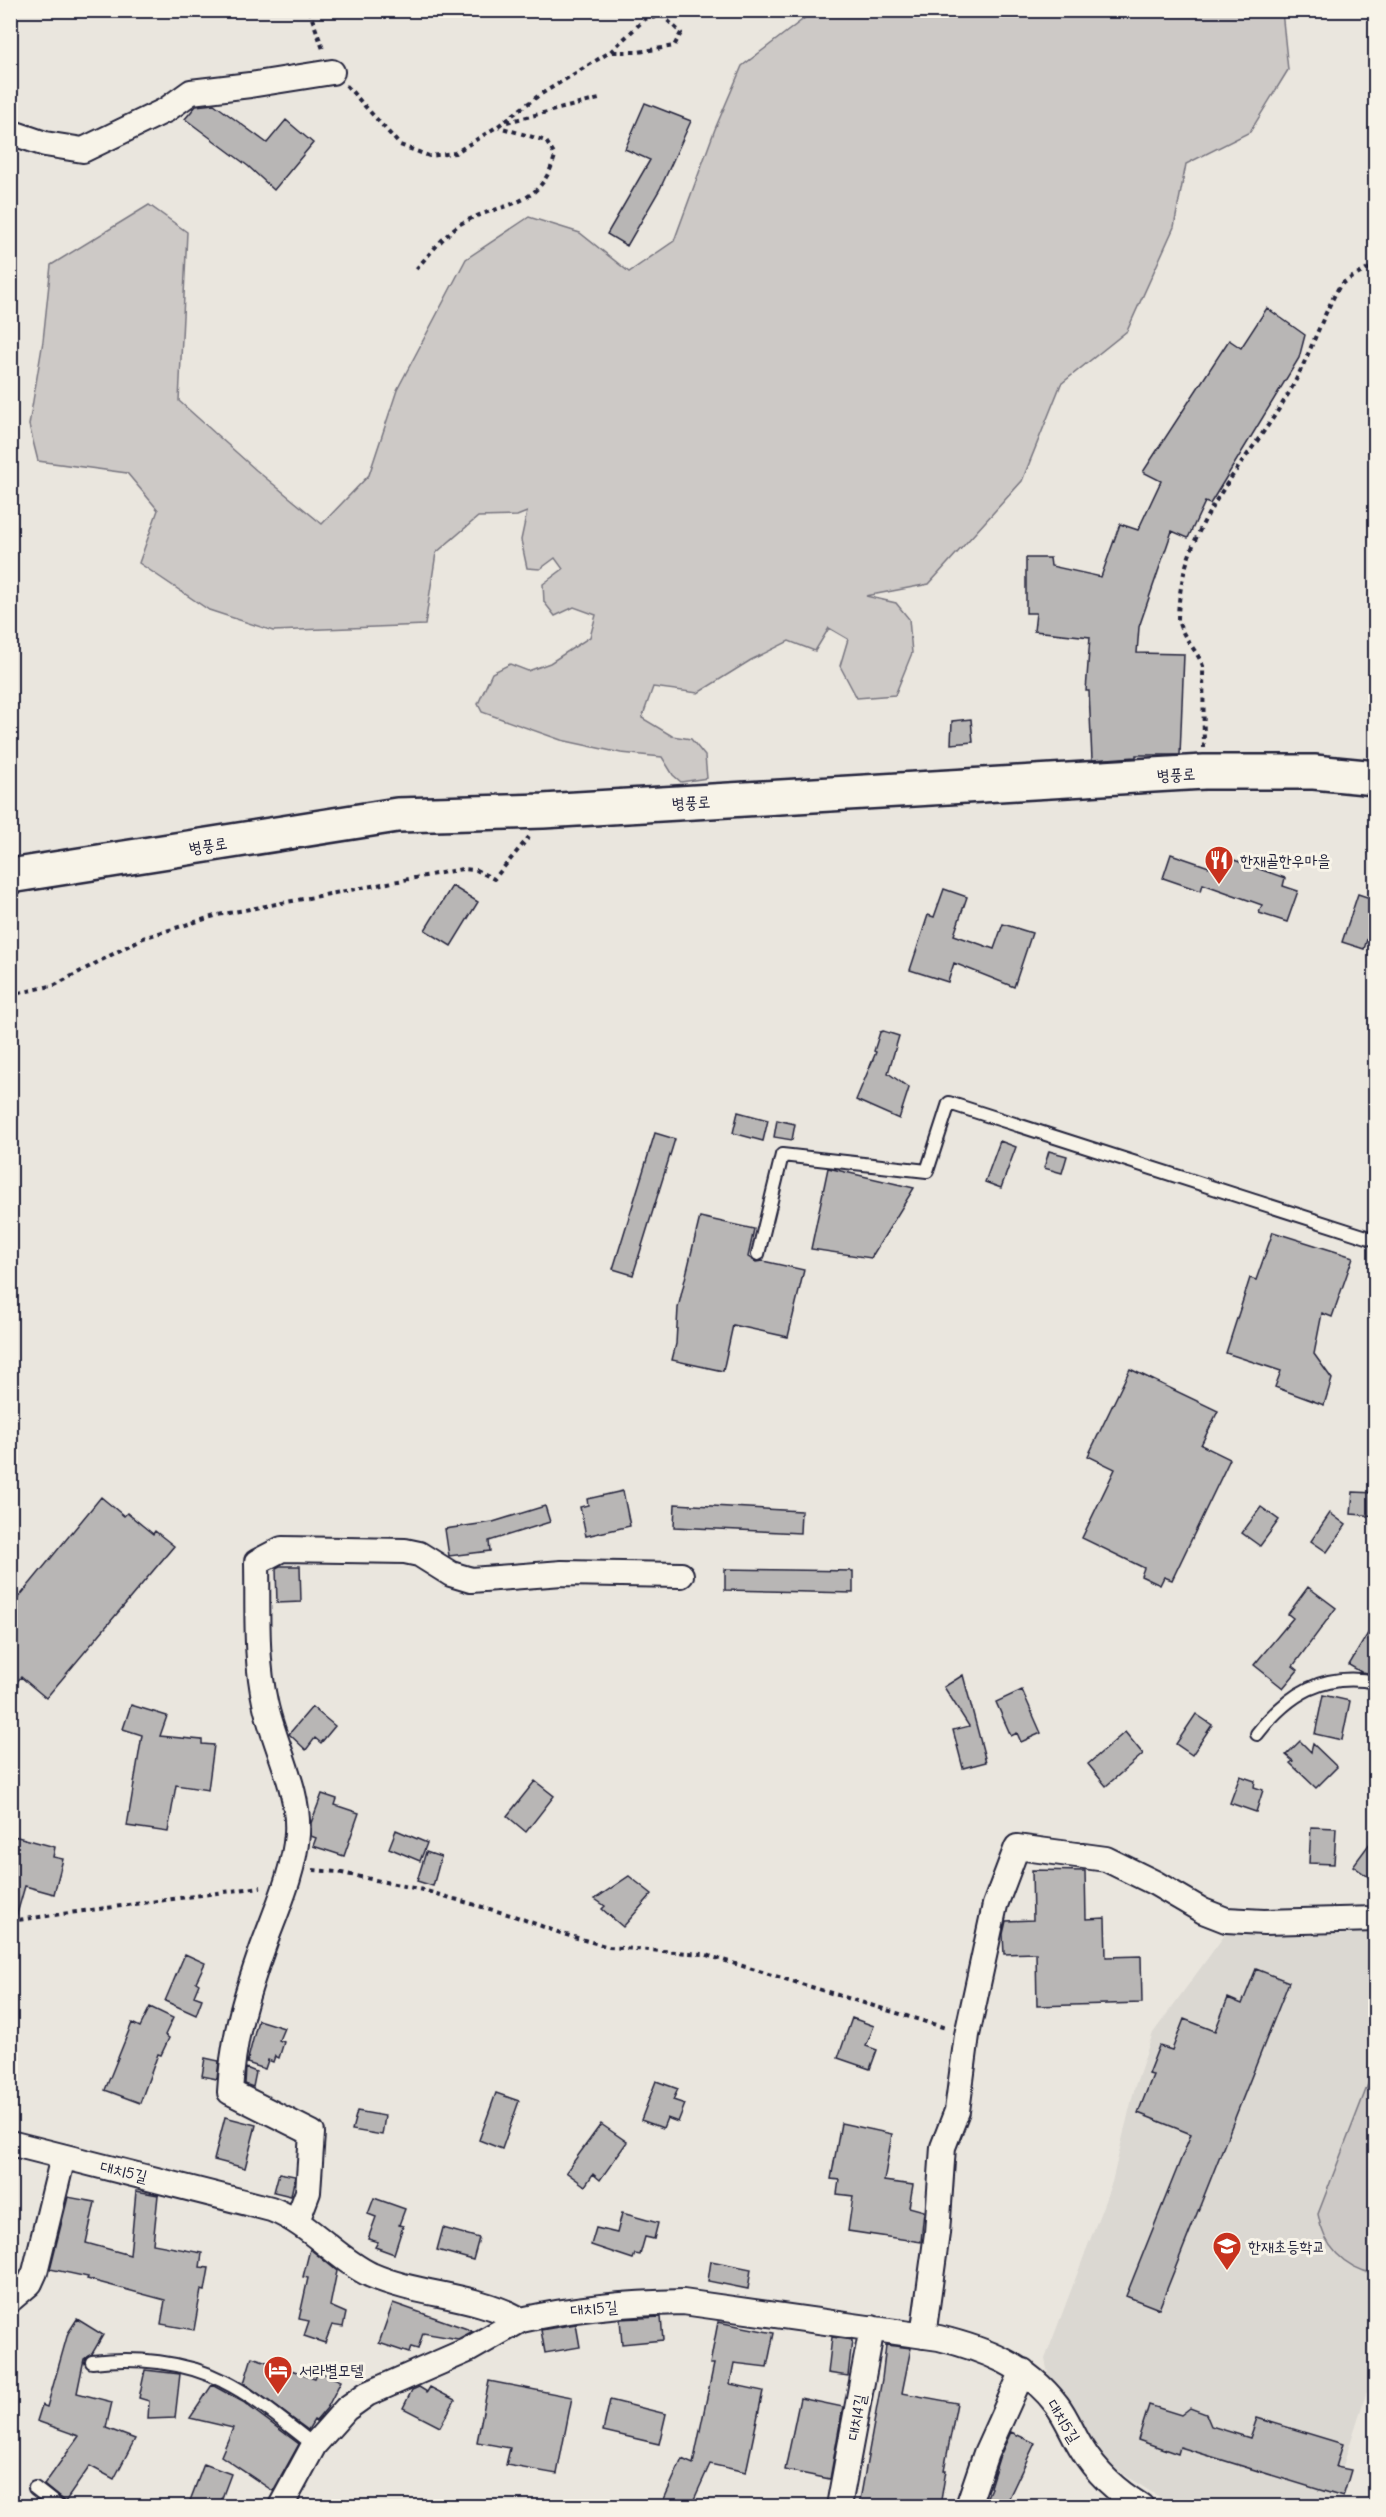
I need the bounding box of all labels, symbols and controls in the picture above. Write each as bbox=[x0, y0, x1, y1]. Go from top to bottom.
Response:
street label: 병풍로 bbox=[1156, 765, 1196, 785]
street label: 병풍로 bbox=[671, 793, 711, 813]
street label: 병풍로 bbox=[188, 834, 229, 858]
restaurant icon: 한재골한우마을 bbox=[1203, 844, 1235, 886]
place label: 한재골한우마을 bbox=[1240, 852, 1330, 870]
street label: 대치5길 bbox=[99, 2158, 149, 2186]
school or university icon: 한재초등학교 bbox=[1211, 2230, 1243, 2272]
place label: 한재초등학교 bbox=[1248, 2238, 1325, 2256]
street label: 대치5길 bbox=[570, 2298, 619, 2320]
hotel icon: 서라별모텔 bbox=[262, 2354, 294, 2396]
place label: 서라별모텔 bbox=[299, 2362, 364, 2380]
street label: 대치4길 bbox=[844, 2393, 870, 2442]
street label: 대치5길 bbox=[1043, 2397, 1083, 2446]

